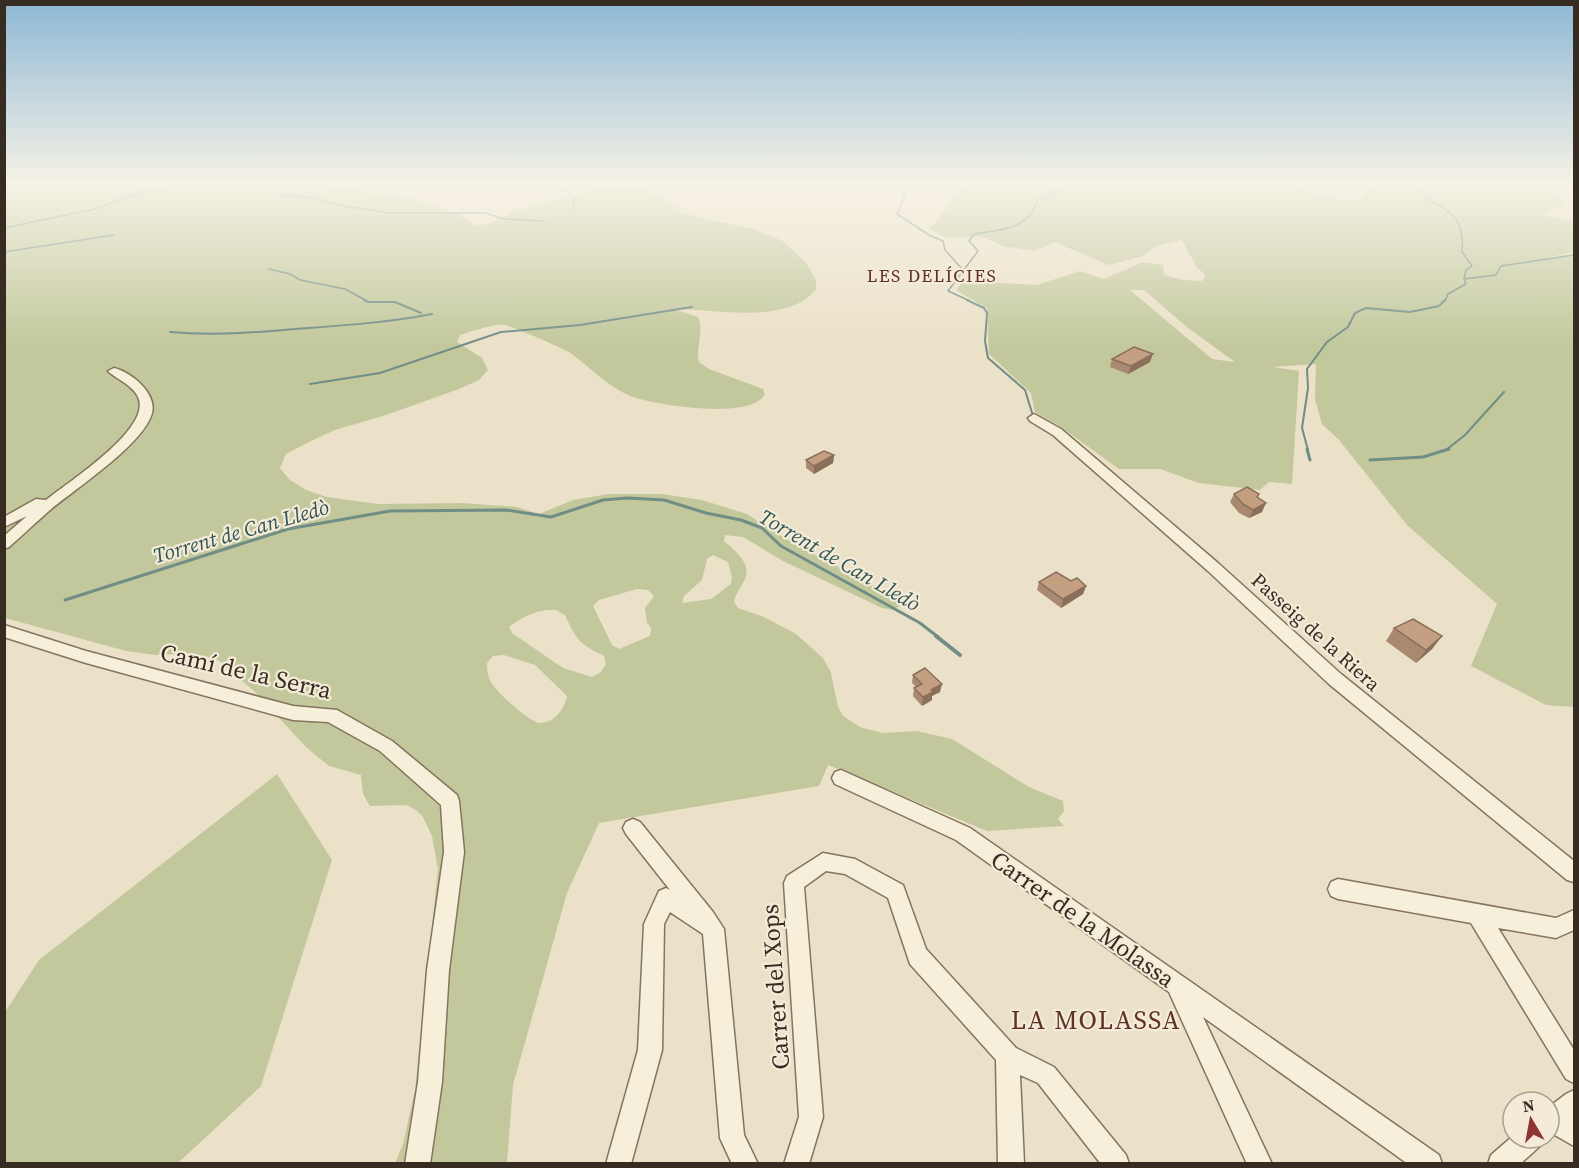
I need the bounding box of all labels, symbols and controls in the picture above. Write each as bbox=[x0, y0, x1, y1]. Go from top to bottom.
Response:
district label: LES DELÍCIES bbox=[867, 263, 997, 288]
water label: Torrent de Can Lledò bbox=[150, 492, 332, 570]
water label: Torrent de Can Lledò bbox=[754, 502, 926, 618]
street label: Passeig de la Riera bbox=[1245, 566, 1387, 698]
street label: Camí de la Serra bbox=[157, 635, 336, 707]
street label: Carrer de la Molassa bbox=[984, 843, 1182, 995]
street label: Carrer del Xops bbox=[753, 903, 797, 1071]
district label: LA MOLASSA bbox=[1011, 1002, 1181, 1038]
north arrow bbox=[1501, 1090, 1561, 1150]
text: N bbox=[1521, 1093, 1536, 1117]

